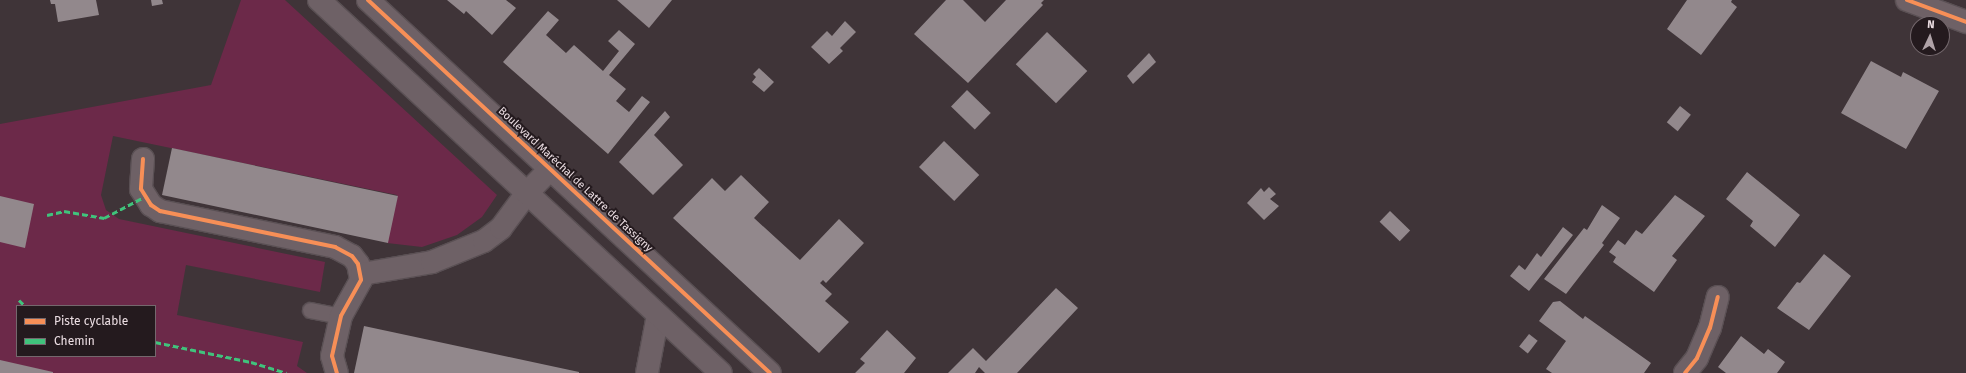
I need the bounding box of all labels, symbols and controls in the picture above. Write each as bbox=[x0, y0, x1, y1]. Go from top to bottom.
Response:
north arrow bbox=[1910, 16, 1950, 56]
text: N bbox=[1927, 18, 1935, 31]
street label: Boulevard Maréchal de Lattre de Tassigny bbox=[495, 105, 655, 255]
legend bbox=[16, 305, 156, 357]
text: Piste cyclable bbox=[54, 314, 128, 328]
text: Chemin bbox=[54, 334, 95, 348]

